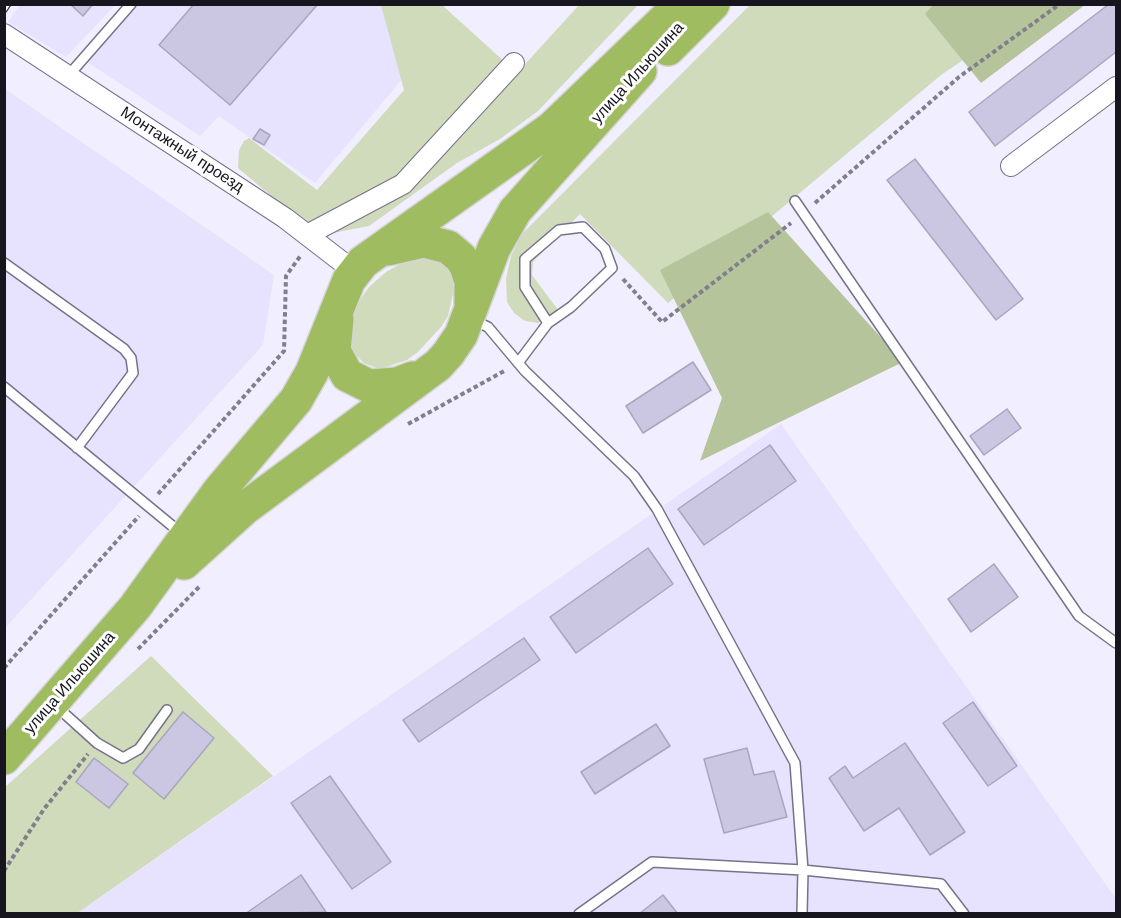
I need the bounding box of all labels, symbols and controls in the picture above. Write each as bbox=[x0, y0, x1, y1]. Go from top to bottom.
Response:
street label: улица Ильюшина bbox=[588, 19, 688, 127]
street label: Монтажный проезд bbox=[117, 103, 247, 197]
street label: улица Ильюшина bbox=[20, 628, 120, 738]

